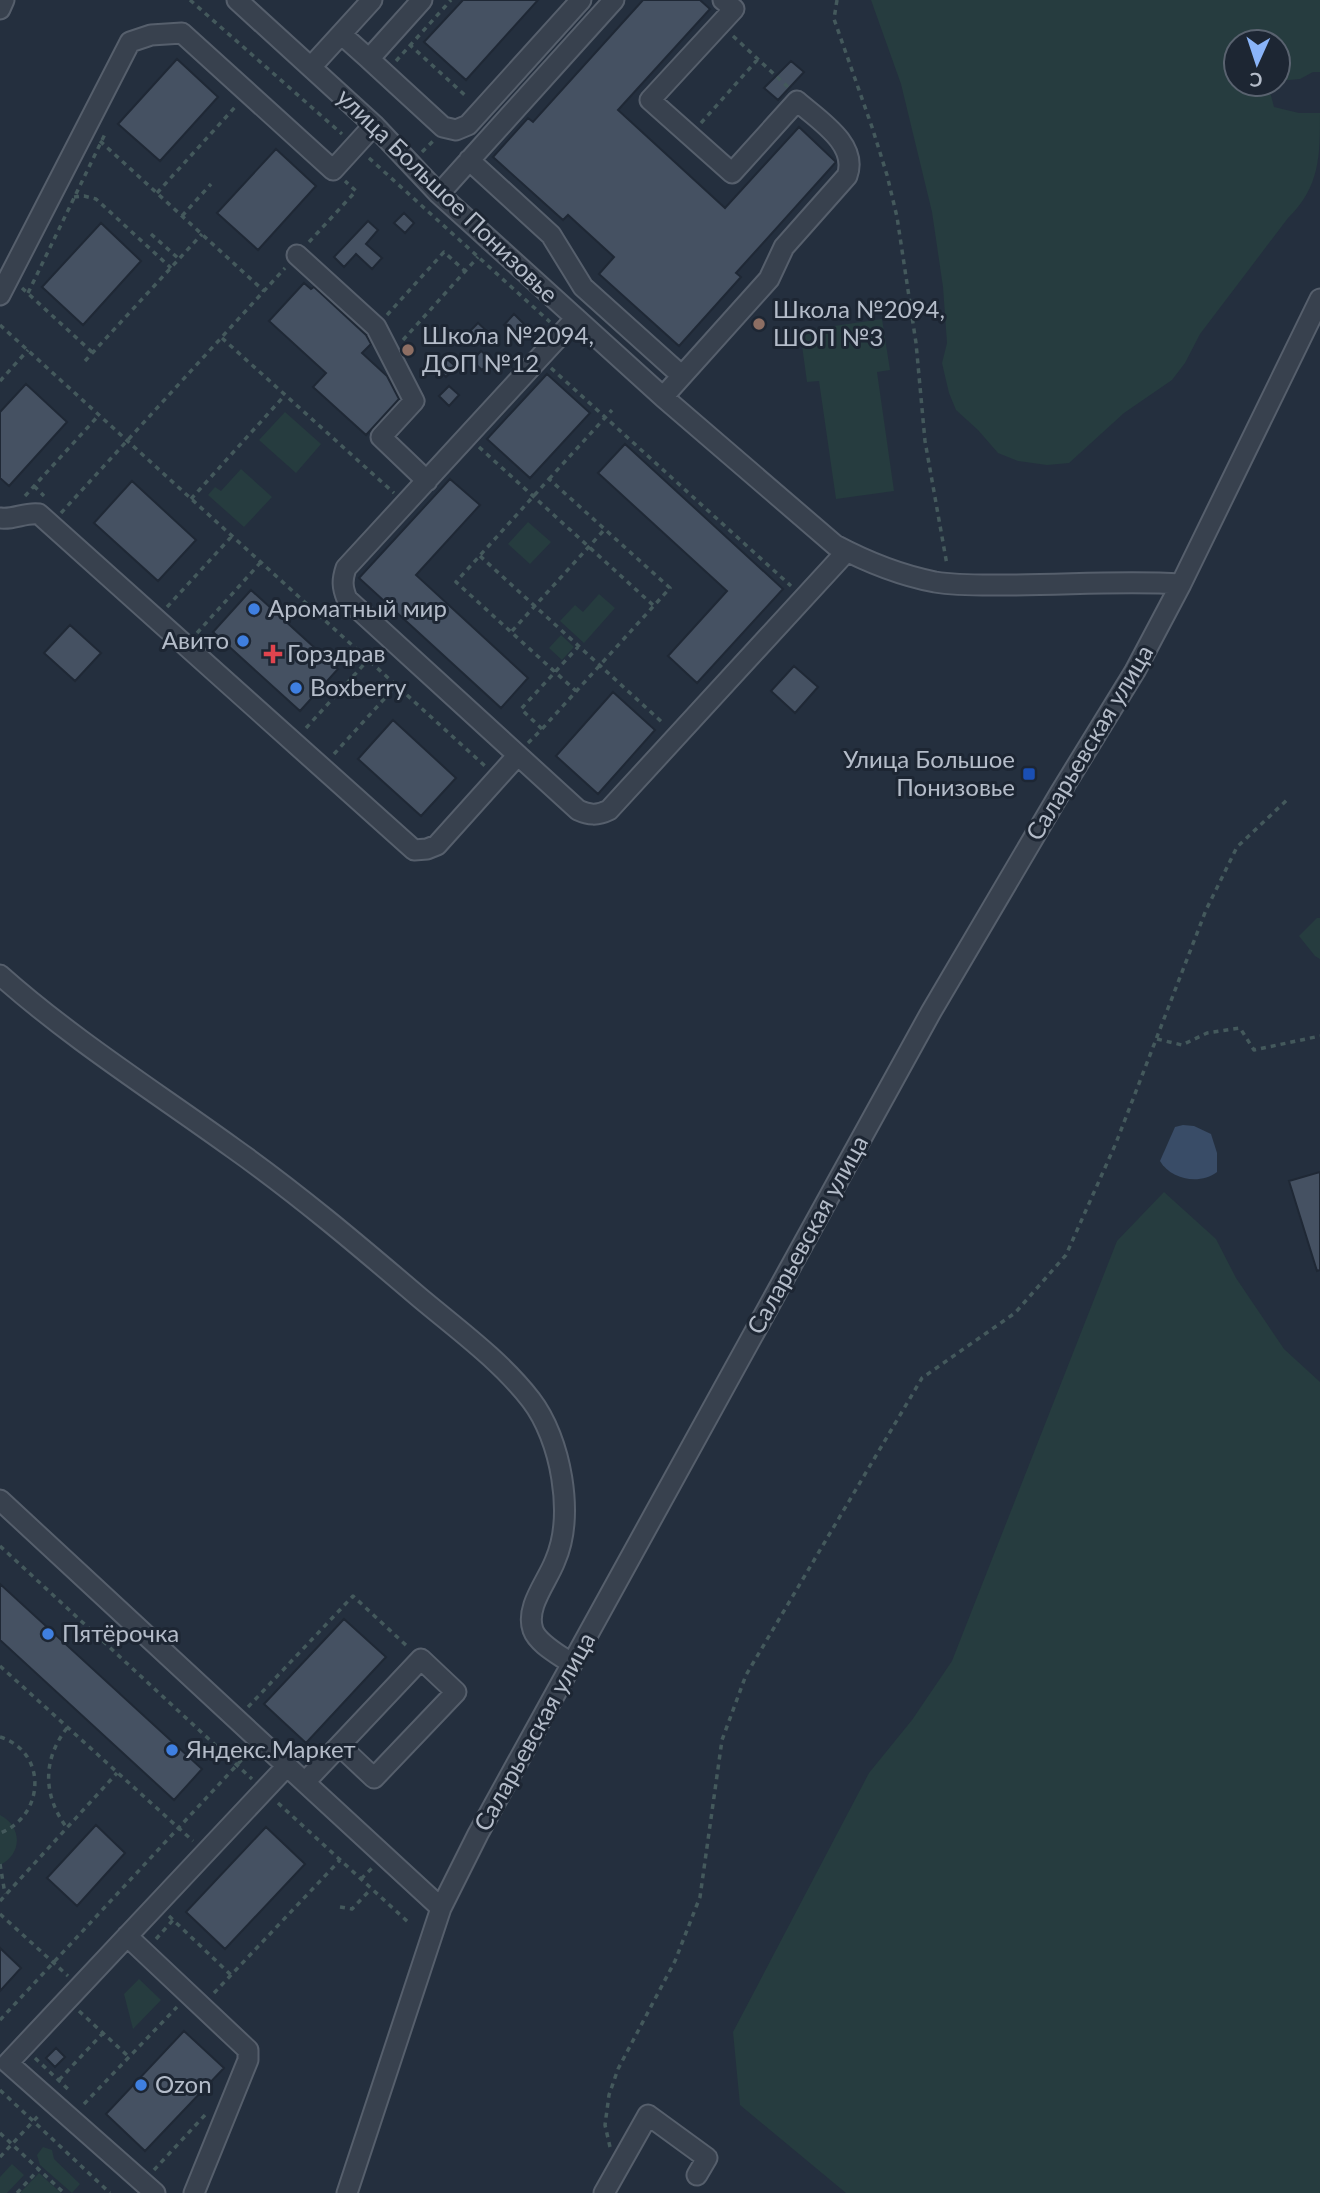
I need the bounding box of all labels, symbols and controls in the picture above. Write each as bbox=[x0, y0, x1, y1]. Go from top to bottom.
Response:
north arrow bbox=[1222, 28, 1292, 98]
text: С bbox=[1249, 69, 1263, 92]
street label: улица Большое Понизовье bbox=[331, 82, 565, 308]
place label: Школа №2094, ШОП №3 bbox=[773, 294, 945, 351]
marker: Школа №2094, ШОП №3 bbox=[751, 316, 767, 332]
place label: Школа №2094, ДОП №12 bbox=[422, 320, 594, 377]
marker: Школа №2094, ДОП №12 bbox=[400, 342, 416, 358]
place label: Ароматный мир bbox=[268, 593, 447, 622]
marker: Ароматный мир bbox=[246, 601, 262, 617]
place label: Авито bbox=[162, 625, 229, 654]
marker: Авито bbox=[235, 633, 251, 649]
place label: Горздрав bbox=[287, 638, 385, 667]
street label: Саларьевская улица bbox=[1019, 639, 1159, 845]
marker: Горздрав bbox=[265, 646, 281, 662]
place label: Boxberry bbox=[310, 672, 407, 701]
marker: Boxberry bbox=[288, 680, 304, 696]
place label: Улица Большое Понизовье bbox=[843, 744, 1015, 801]
marker: Улица Большое Понизовье bbox=[1021, 766, 1037, 782]
street label: Саларьевская улица bbox=[740, 1130, 873, 1339]
place label: Пятёрочка bbox=[62, 1618, 179, 1647]
marker: Пятёрочка bbox=[40, 1626, 56, 1642]
street label: Саларьевская улица bbox=[467, 1627, 600, 1836]
place label: Яндекс.Маркет bbox=[185, 1734, 356, 1763]
marker: Яндекс.Маркет bbox=[164, 1742, 180, 1758]
place label: Ozon bbox=[155, 2069, 212, 2098]
marker: Ozon bbox=[133, 2077, 149, 2093]

